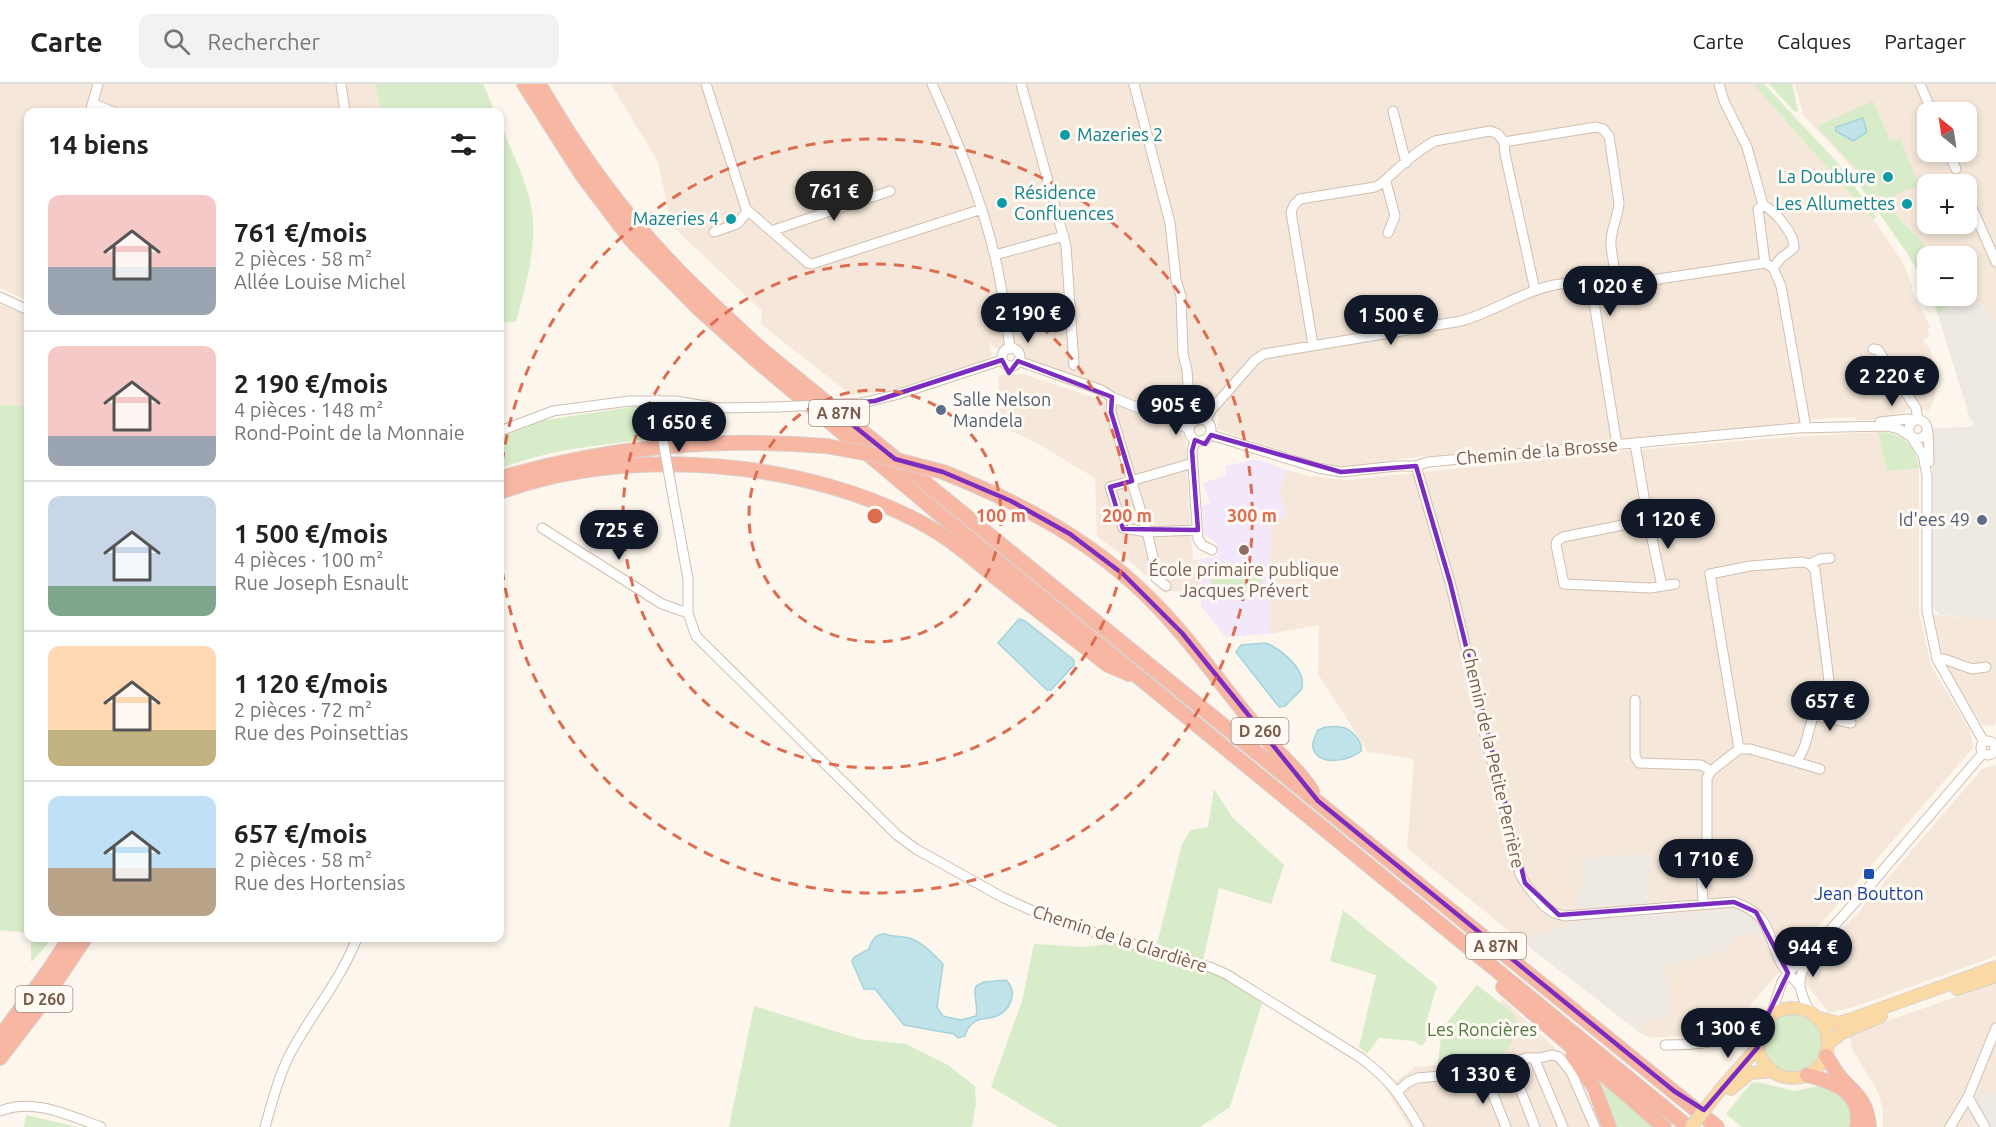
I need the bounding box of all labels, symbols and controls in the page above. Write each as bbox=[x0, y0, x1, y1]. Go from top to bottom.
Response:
search box bbox=[139, 14, 559, 68]
icon: search bbox=[160, 25, 193, 58]
text: Carte bbox=[30, 26, 103, 57]
text: Rechercher bbox=[208, 29, 320, 54]
text: Carte bbox=[1693, 29, 1744, 53]
text: Calques bbox=[1777, 29, 1851, 53]
text: Partager bbox=[1884, 29, 1966, 53]
north arrow bbox=[1917, 102, 1977, 162]
map controls bbox=[1917, 102, 1977, 306]
place label: Mazeries 2 bbox=[1077, 124, 1163, 144]
icon: filters bbox=[447, 128, 480, 161]
marker: Mazeries 2 bbox=[1058, 128, 1072, 142]
text: 14 biens bbox=[48, 130, 149, 159]
place label: La Doublure bbox=[1778, 166, 1876, 186]
marker: La Doublure bbox=[1881, 170, 1895, 184]
pin: 761 € bbox=[792, 171, 876, 222]
button: + bbox=[1917, 174, 1977, 234]
text: 761 € bbox=[809, 179, 859, 202]
place label: Résidence Confluences bbox=[1014, 182, 1114, 223]
place label: Les Allumettes bbox=[1775, 193, 1895, 213]
marker: Résidence Confluences bbox=[995, 196, 1009, 210]
marker: Les Allumettes bbox=[1900, 197, 1914, 211]
place label: Mazeries 4 bbox=[633, 208, 719, 228]
marker: Mazeries 4 bbox=[724, 212, 738, 226]
text: 761 €/mois bbox=[234, 218, 367, 247]
icon: home bbox=[96, 219, 168, 291]
button: − bbox=[1917, 246, 1977, 306]
text: 2 pièces · 58 m² bbox=[234, 247, 372, 270]
pin: 1 020 € bbox=[1555, 266, 1665, 317]
text: Allée Louise Michel bbox=[234, 270, 406, 293]
text: 1 020 € bbox=[1577, 274, 1643, 297]
pin: 2 190 € bbox=[973, 293, 1083, 344]
pin: 1 500 € bbox=[1336, 295, 1446, 346]
text: 2 190 € bbox=[995, 301, 1061, 324]
text: 1 500 € bbox=[1358, 303, 1424, 326]
pin: 2 220 € bbox=[1837, 356, 1947, 407]
text: 2 220 € bbox=[1859, 364, 1925, 387]
text: 2 190 €/mois bbox=[234, 369, 388, 398]
icon: home bbox=[96, 370, 168, 442]
pin: 905 € bbox=[1134, 385, 1218, 436]
place label: Salle Nelson Mandela bbox=[953, 389, 1051, 430]
text: 905 € bbox=[1151, 393, 1201, 416]
text: 4 pièces · 148 m² bbox=[234, 398, 383, 421]
road number: A 87N bbox=[809, 400, 869, 426]
pin: 1 650 € bbox=[624, 402, 734, 453]
marker: Salle Nelson Mandela bbox=[934, 403, 948, 417]
text: 1 650 € bbox=[646, 410, 712, 433]
text: Rond-Point de la Monnaie bbox=[234, 421, 465, 444]
street label: Chemin de la Brosse bbox=[1455, 434, 1619, 468]
pin: 1 120 € bbox=[1613, 499, 1723, 550]
text: 100 m bbox=[976, 505, 1026, 525]
text: 200 m bbox=[1102, 505, 1152, 525]
text: 300 m bbox=[1227, 505, 1277, 525]
centre of rings bbox=[865, 506, 885, 526]
text: 1 120 € bbox=[1635, 507, 1701, 530]
place label: Id'ees 49 bbox=[1898, 509, 1970, 529]
pin: 725 € bbox=[577, 510, 661, 561]
marker: Id'ees 49 bbox=[1975, 513, 1989, 527]
text: 725 € bbox=[594, 518, 644, 541]
text: 1 500 €/mois bbox=[234, 519, 388, 548]
icon: home bbox=[96, 520, 168, 592]
marker: École primaire publique Jacques Prévert bbox=[1237, 543, 1251, 557]
text: 4 pièces · 100 m² bbox=[234, 548, 383, 571]
place label: École primaire publique Jacques Prévert bbox=[1149, 558, 1339, 600]
text: Rue Joseph Esnault bbox=[234, 571, 409, 594]
street label: Chemin de la Petite Perrière bbox=[1459, 645, 1529, 870]
text: 1 120 €/mois bbox=[234, 669, 388, 698]
icon: home bbox=[96, 670, 168, 742]
pin: 657 € bbox=[1788, 681, 1872, 732]
text: 657 € bbox=[1805, 689, 1855, 712]
text: 2 pièces · 72 m² bbox=[234, 698, 372, 721]
road number: D 260 bbox=[1232, 718, 1288, 744]
text: Rue des Poinsettias bbox=[234, 721, 408, 744]
text: 657 €/mois bbox=[234, 819, 367, 848]
icon: home bbox=[96, 820, 168, 892]
pin: 1 710 € bbox=[1651, 839, 1761, 890]
text: 1 710 € bbox=[1673, 847, 1739, 870]
text: 2 pièces · 58 m² bbox=[234, 848, 372, 871]
marker: Jean Boutton bbox=[1862, 867, 1876, 881]
text: Rue des Hortensias bbox=[234, 871, 406, 894]
place label: Jean Boutton bbox=[1814, 883, 1924, 903]
street label: Chemin de la Glardière bbox=[1030, 900, 1210, 976]
pin: 944 € bbox=[1771, 927, 1855, 978]
road number: A 87N bbox=[1466, 933, 1526, 959]
text: 944 € bbox=[1788, 935, 1838, 958]
road number: D 260 bbox=[15, 986, 72, 1012]
pin: 1 300 € bbox=[1673, 1008, 1783, 1059]
text: 1 300 € bbox=[1695, 1016, 1761, 1039]
park label: Les Roncières bbox=[1427, 1019, 1537, 1039]
pin: 1 330 € bbox=[1428, 1054, 1538, 1105]
text: 1 330 € bbox=[1450, 1062, 1516, 1085]

